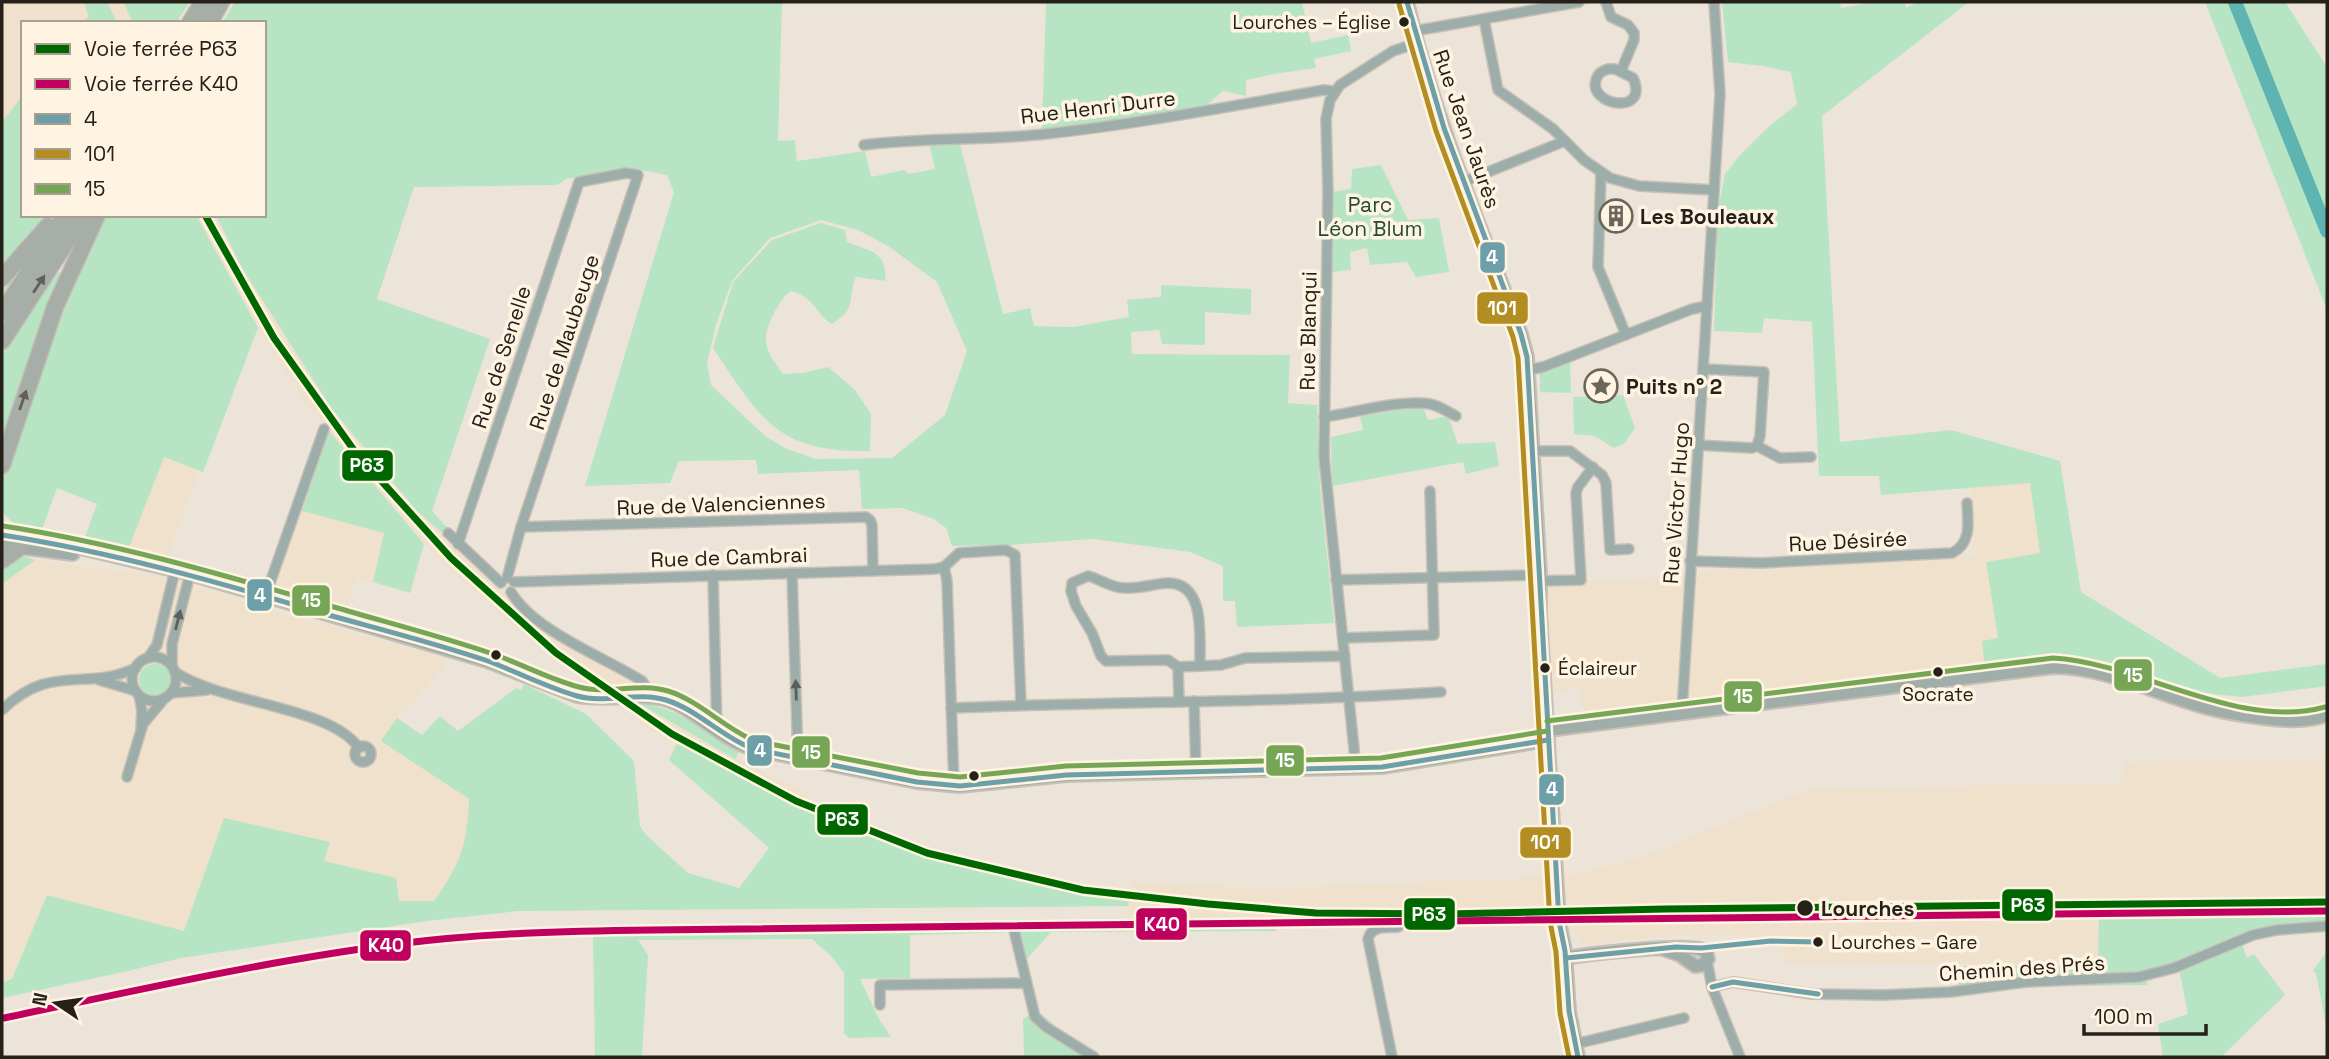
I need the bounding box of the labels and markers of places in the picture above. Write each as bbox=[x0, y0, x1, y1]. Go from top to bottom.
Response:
place label: Lourches – Église bbox=[1233, 10, 1391, 35]
marker: Lourches – Église bbox=[1397, 15, 1411, 29]
building icon: Les Bouleaux bbox=[1597, 197, 1635, 235]
place label: Les Bouleaux bbox=[1640, 203, 1774, 230]
place icon: Puits n° 2 bbox=[1582, 367, 1620, 405]
place label: Puits n° 2 bbox=[1626, 373, 1722, 400]
unlabelled marker bbox=[489, 648, 503, 662]
place label: Éclaireur bbox=[1558, 656, 1637, 681]
marker: Éclaireur bbox=[1538, 661, 1552, 675]
marker: Socrate bbox=[1931, 665, 1945, 679]
place label: Socrate bbox=[1902, 682, 1974, 707]
unlabelled marker bbox=[967, 769, 981, 783]
place label: Lourches bbox=[1821, 895, 1914, 922]
marker: Lourches bbox=[1795, 898, 1815, 918]
place label: Lourches – Gare bbox=[1831, 930, 1978, 955]
marker: Lourches – Gare bbox=[1811, 935, 1825, 949]

